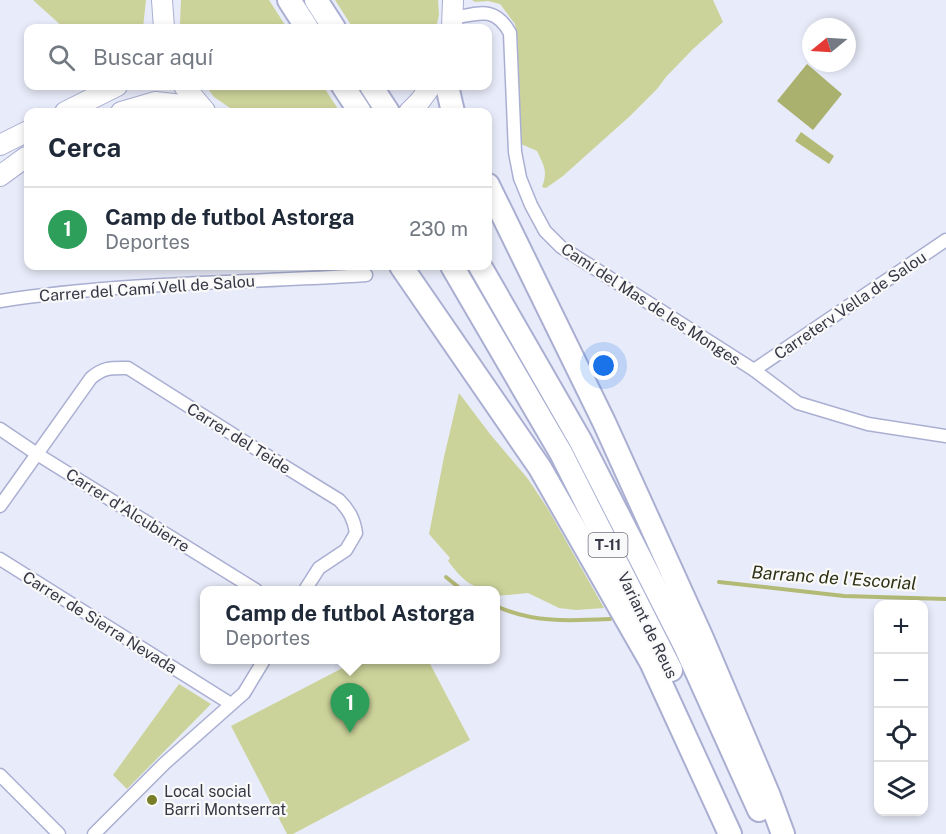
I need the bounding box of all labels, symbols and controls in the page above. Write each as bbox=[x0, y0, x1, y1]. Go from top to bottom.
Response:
north arrow bbox=[802, 18, 856, 72]
search box bbox=[24, 24, 492, 90]
icon: search bbox=[45, 41, 78, 74]
text: Buscar aquí bbox=[93, 44, 213, 70]
text: Cerca bbox=[48, 132, 121, 163]
text: Camp de futbol Astorga bbox=[105, 204, 354, 230]
text: 1 bbox=[63, 217, 72, 241]
text: 230 m bbox=[409, 217, 468, 241]
text: Deportes bbox=[105, 230, 190, 254]
street label: Camí del Mas de les Monges bbox=[557, 239, 744, 370]
street label: Carreterv Vella de Salou bbox=[771, 247, 930, 363]
street label: Carrer del Camí Vell de Salou bbox=[38, 271, 256, 306]
your location bbox=[589, 351, 618, 380]
street label: Carrer del Teide bbox=[183, 399, 294, 478]
street label: Carrer d'Alcubierre bbox=[62, 465, 193, 556]
road number: T-11 bbox=[588, 533, 628, 557]
water label: Barranc de l'Escorial bbox=[751, 561, 917, 594]
street label: Carrer de Sierra Nevada bbox=[19, 567, 180, 678]
street label: Variant de Reus bbox=[614, 569, 682, 682]
popup bbox=[200, 586, 500, 664]
text: Camp de futbol Astorga bbox=[225, 600, 475, 626]
map controls bbox=[874, 600, 928, 816]
button: + bbox=[874, 600, 928, 654]
text: Deportes bbox=[225, 626, 310, 650]
button: − bbox=[874, 654, 928, 708]
pin: 1 bbox=[330, 684, 370, 733]
button: locate bbox=[874, 708, 928, 762]
button: layers bbox=[874, 762, 928, 816]
place label: Local social Barri Montserrat bbox=[164, 782, 286, 819]
marker: Local social Barri Montserrat bbox=[145, 793, 159, 807]

